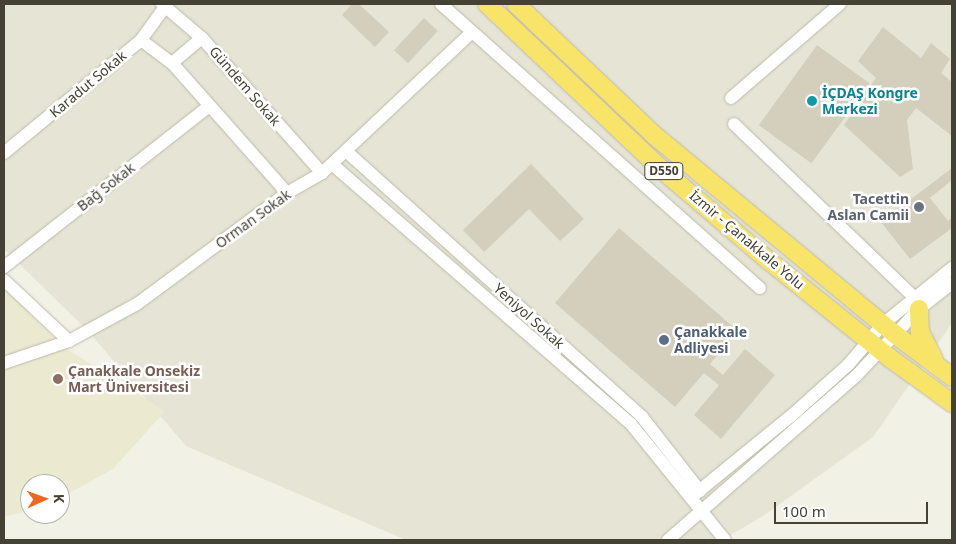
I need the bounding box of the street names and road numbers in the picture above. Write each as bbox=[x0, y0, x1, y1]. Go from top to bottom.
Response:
street label: Gündem Sokak bbox=[206, 43, 284, 129]
street label: Karadut Sokak bbox=[46, 47, 130, 121]
street label: Bağ Sokak bbox=[74, 159, 138, 215]
road number: D550 bbox=[644, 162, 684, 180]
street label: Orman Sokak bbox=[212, 186, 294, 252]
street label: İzmir - Çanakkale Yolu bbox=[686, 187, 808, 293]
street label: Yeniyol Sokak bbox=[490, 280, 568, 352]

